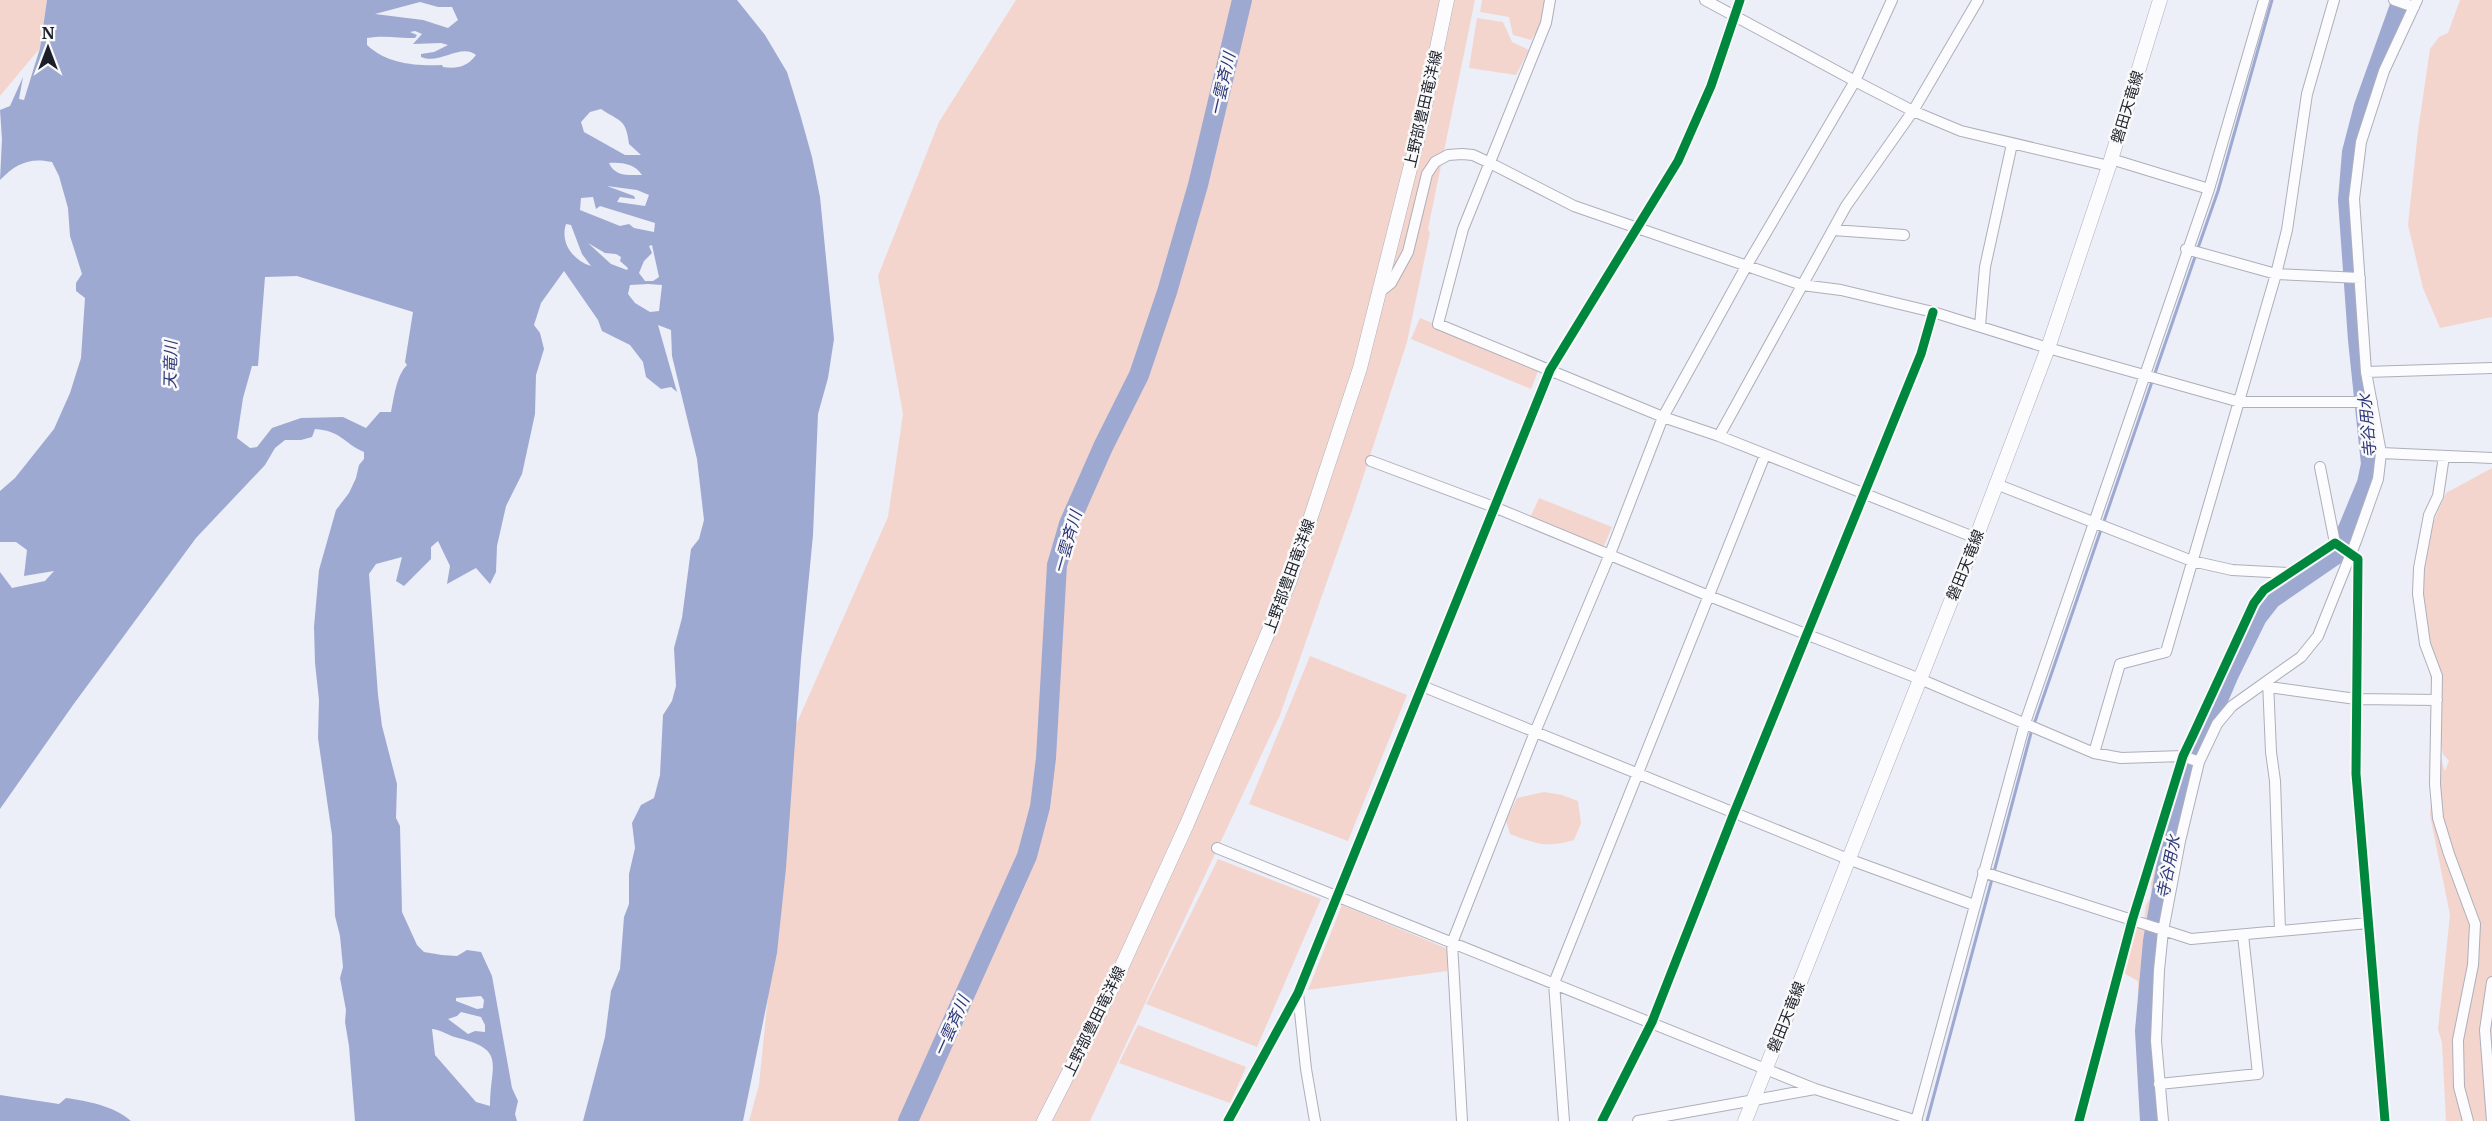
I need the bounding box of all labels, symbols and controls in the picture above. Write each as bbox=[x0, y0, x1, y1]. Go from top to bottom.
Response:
north arrow bbox=[18, 18, 78, 78]
text: N bbox=[42, 23, 55, 43]
street label: 上野部豊田竜洋線 bbox=[1400, 48, 1446, 170]
water label: 一雲斉川 bbox=[1205, 49, 1239, 117]
street label: 磐田天竜線 bbox=[2107, 68, 2147, 146]
water label: 天竜川 bbox=[160, 339, 180, 389]
water label: 寺谷用水 bbox=[2354, 391, 2380, 459]
water label: 一雲斉川 bbox=[1049, 507, 1086, 576]
street label: 上野部豊田竜洋線 bbox=[1260, 516, 1318, 636]
street label: 磐田天竜線 bbox=[1942, 527, 1988, 603]
water label: 寺谷用水 bbox=[2152, 832, 2184, 900]
street label: 上野部豊田竜洋線 bbox=[1059, 963, 1129, 1079]
street label: 磐田天竜線 bbox=[1763, 979, 1809, 1055]
water label: 一雲斉川 bbox=[929, 991, 974, 1059]

